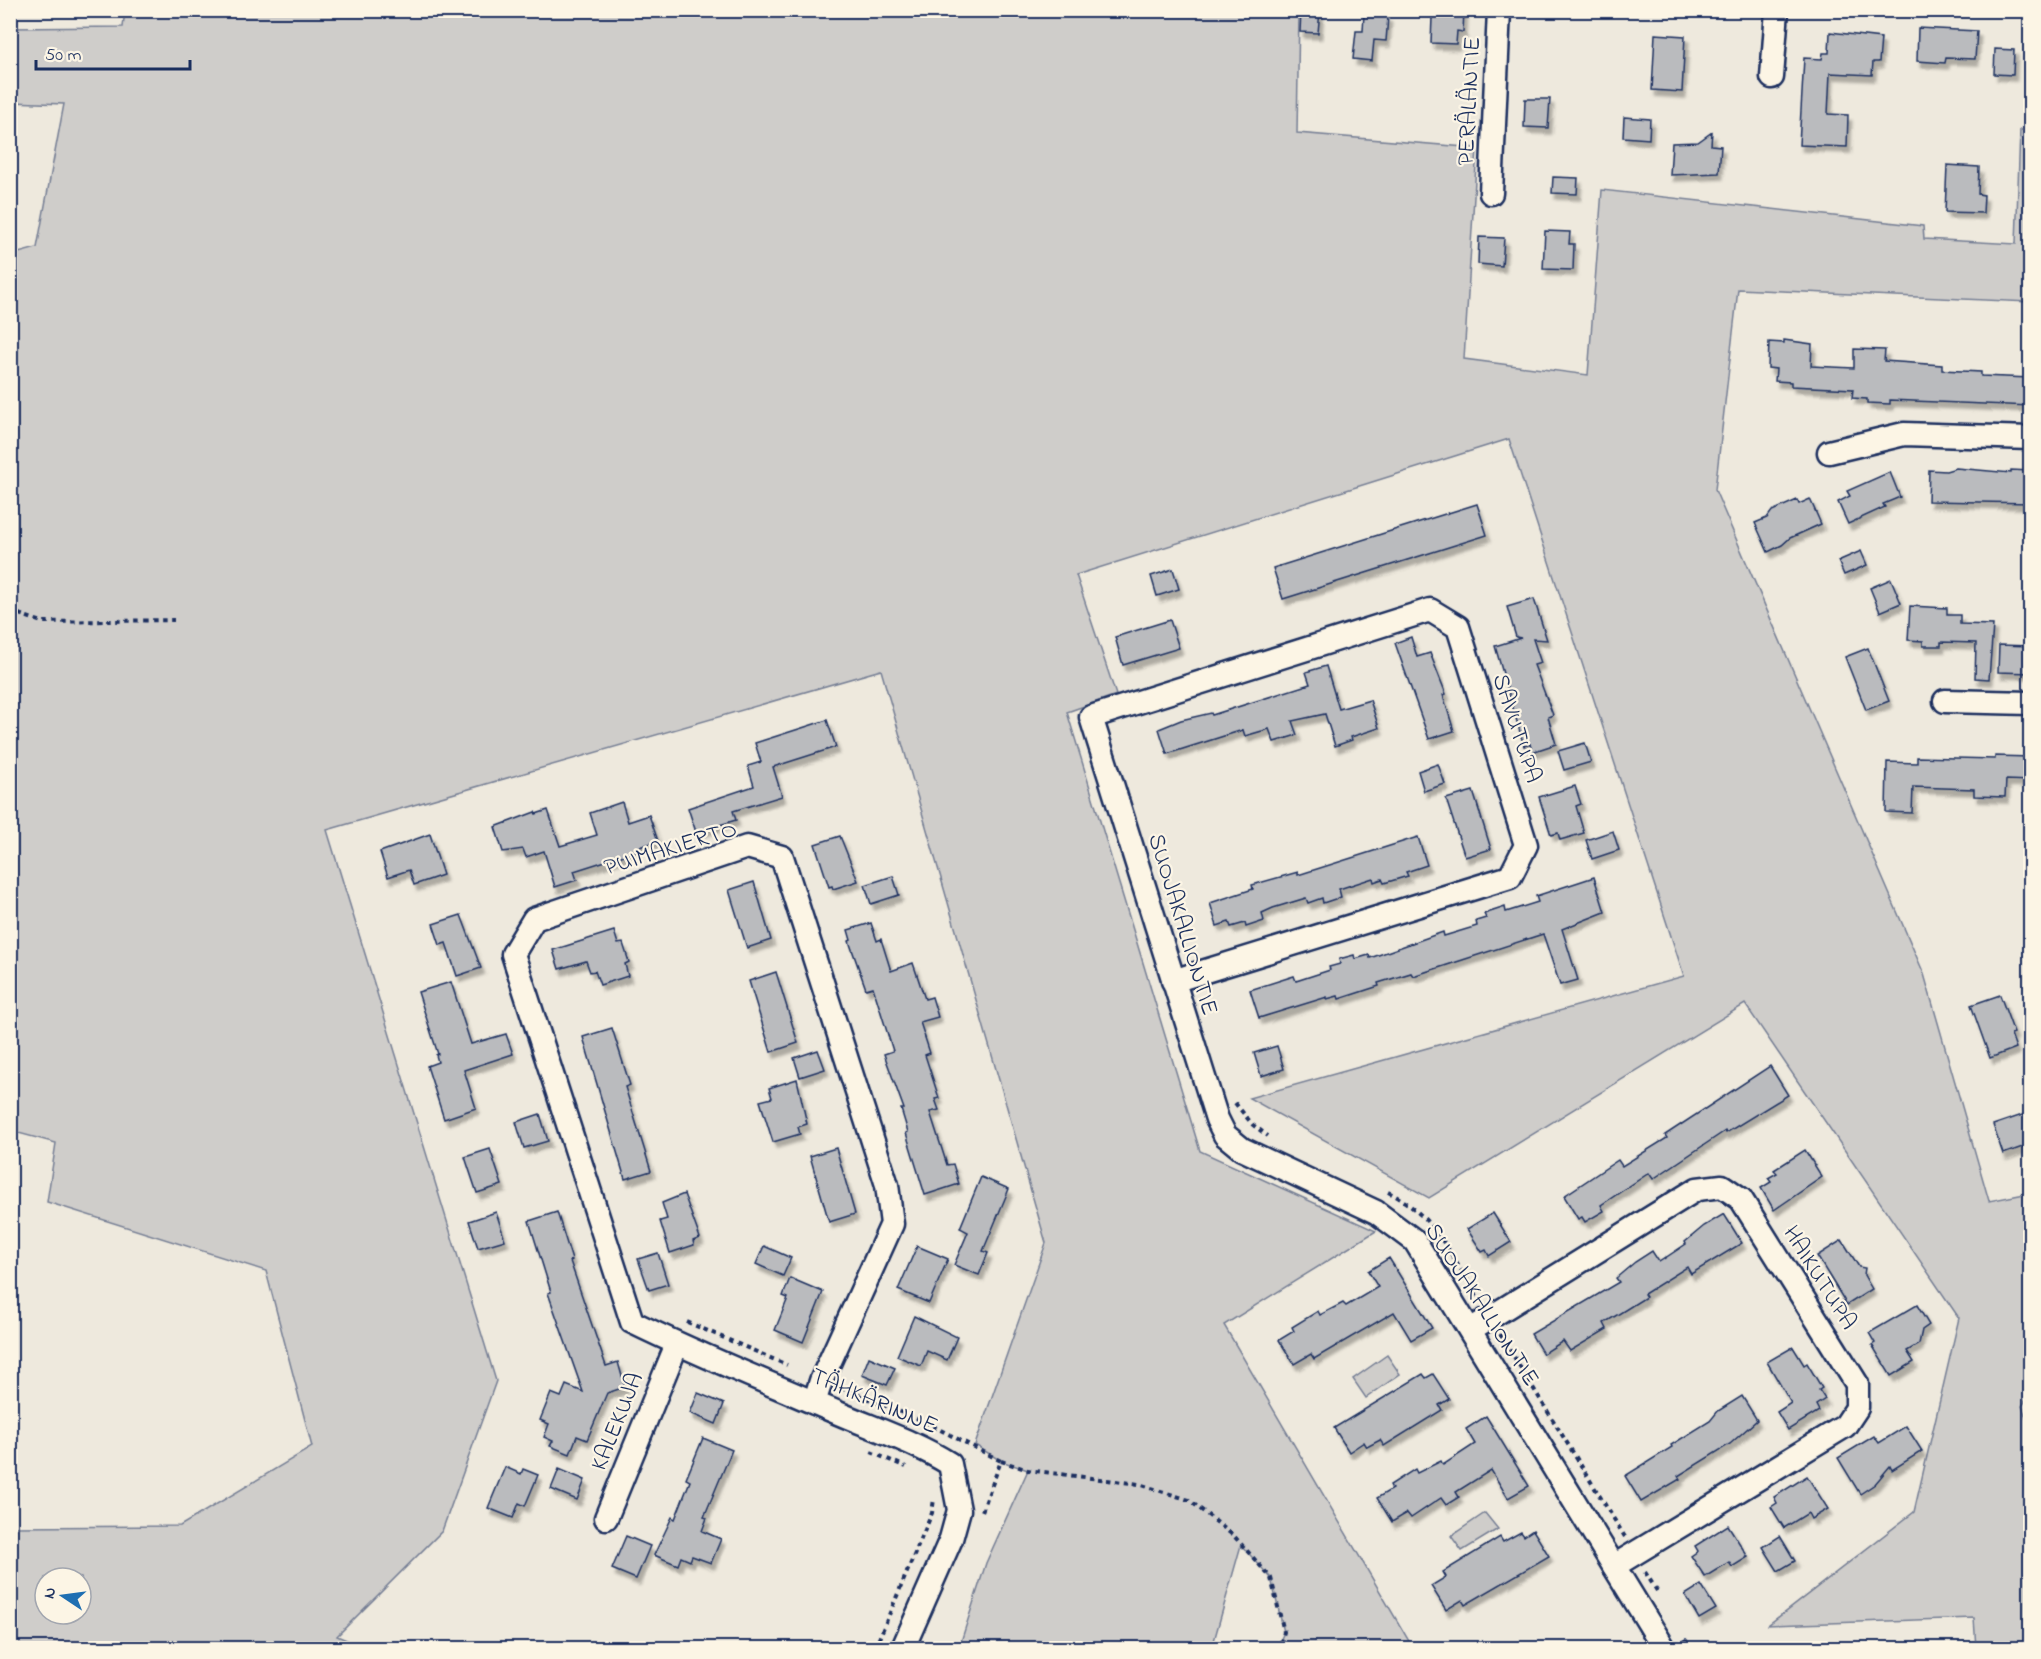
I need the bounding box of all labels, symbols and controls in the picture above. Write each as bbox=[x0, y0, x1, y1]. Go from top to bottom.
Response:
scale bar bbox=[36, 33, 190, 71]
street label: PERÄLÄNTIE bbox=[1450, 36, 1491, 166]
text: 50 m bbox=[45, 43, 82, 69]
street label: SAVUTUPA bbox=[1482, 670, 1550, 788]
street label: PUIMAKIERTO bbox=[600, 813, 741, 886]
street label: SUOJAKALLIONTIE bbox=[1137, 829, 1226, 1020]
street label: SUOJAKALLIONTIE bbox=[1415, 1217, 1547, 1394]
street label: HAIKUTUPA bbox=[1773, 1219, 1865, 1337]
street label: TÄHKÄRINNE bbox=[805, 1360, 943, 1445]
street label: KALEKUJA bbox=[583, 1368, 654, 1476]
north arrow bbox=[33, 1566, 93, 1626]
text: N bbox=[37, 1585, 63, 1601]

